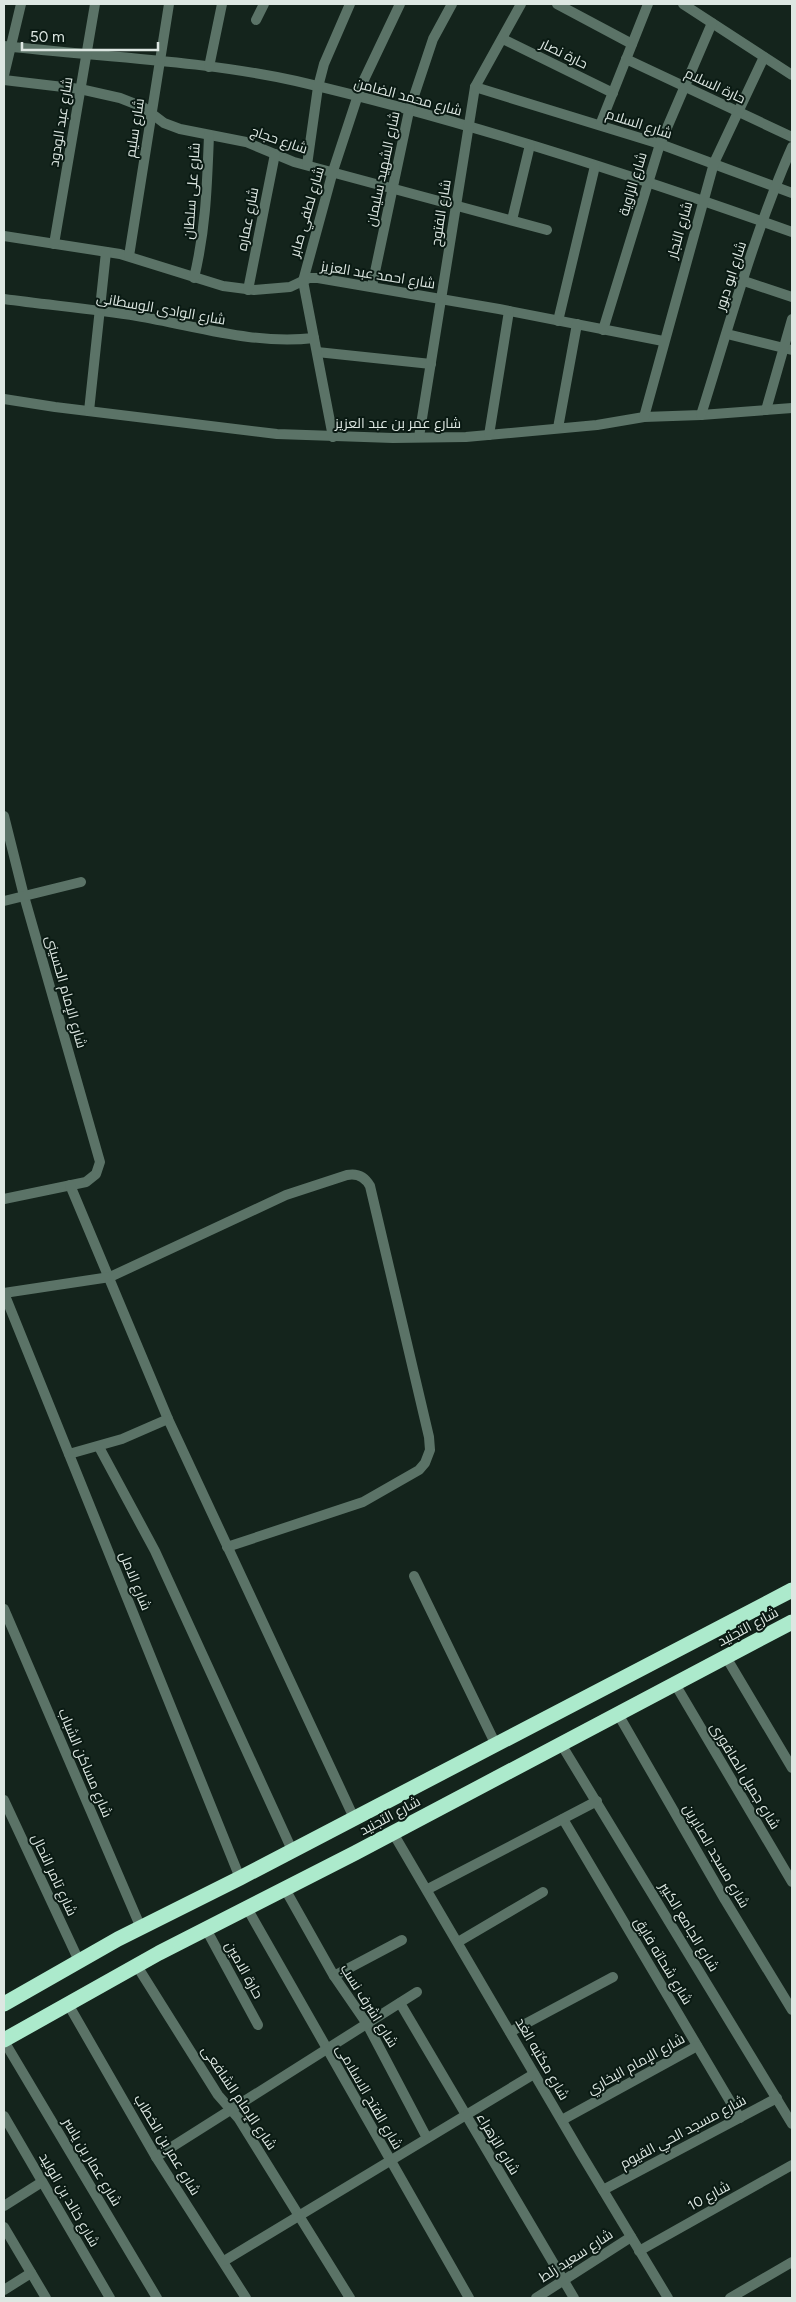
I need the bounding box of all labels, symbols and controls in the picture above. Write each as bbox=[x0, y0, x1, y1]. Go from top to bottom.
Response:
scale bar bbox=[22, 20, 159, 52]
text: 50 m bbox=[30, 28, 65, 46]
street label: حارة نصار bbox=[537, 35, 591, 73]
street label: حارة السلام bbox=[682, 65, 748, 108]
street label: شارع محمد الضامن bbox=[352, 74, 464, 120]
street label: شارع عبد الودود bbox=[46, 76, 76, 168]
street label: شارع سليم bbox=[122, 97, 149, 159]
street label: شارع السلام bbox=[604, 105, 674, 144]
street label: شارع الشهيد سليمان bbox=[362, 110, 404, 228]
street label: شارع حجاج bbox=[248, 122, 310, 158]
street label: شارع على سلطان bbox=[180, 142, 204, 240]
street label: شارع الزاوية bbox=[615, 150, 651, 218]
street label: شارع لطفي صابر bbox=[286, 165, 331, 261]
street label: شارع الفتوح bbox=[427, 178, 455, 248]
street label: شارع عماره bbox=[234, 186, 262, 252]
street label: شارع النجار bbox=[663, 200, 696, 261]
street label: شارع ابو دبور bbox=[711, 239, 750, 314]
street label: شارع احمد عبد العزيز bbox=[319, 257, 436, 292]
street label: شارع الوادى الوسطانى bbox=[95, 289, 227, 329]
street label: شارع عمر بن عبد العزيز bbox=[334, 415, 461, 432]
street label: شارع الإمام الحسينى bbox=[41, 934, 90, 1051]
street label: شارع الامل bbox=[115, 1549, 155, 1613]
street label: شارع التجنيد bbox=[715, 1604, 781, 1650]
street label: شارع مساكن الشباب bbox=[54, 1706, 116, 1820]
street label: شارع جميل الصافورى bbox=[706, 1719, 784, 1833]
street label: شارع التجنيد bbox=[357, 1793, 423, 1839]
street label: شارع مسجد الصابرين bbox=[679, 1801, 753, 1911]
street label: شارع تامر النحال bbox=[28, 1831, 80, 1919]
street label: شارع الجامع الكبير bbox=[655, 1878, 722, 1975]
street label: شارع شحاته فايق bbox=[630, 1914, 696, 2008]
street label: حارة الامين bbox=[221, 1938, 267, 2002]
street label: شارع اشرف نسب bbox=[337, 1961, 401, 2051]
street label: شارع مكتبه الغد bbox=[511, 2015, 573, 2103]
street label: شارع الإمام البخاري bbox=[584, 2030, 689, 2101]
street label: شارع الفتح الاسلامى bbox=[332, 2041, 406, 2153]
street label: شارع الإمام الشافعى bbox=[197, 2043, 280, 2154]
street label: شارع عمر بن الخطاب bbox=[130, 2091, 204, 2199]
street label: شارع مسجد الحي القيوم bbox=[617, 2092, 750, 2175]
street label: شارع الزهراء bbox=[473, 2110, 523, 2178]
street label: شارع عمار بن ياسر bbox=[58, 2114, 125, 2209]
street label: شارع خالد بن الوليد bbox=[35, 2150, 103, 2250]
street label: شارع 10 bbox=[685, 2178, 733, 2214]
street label: شارع سعيد زلط bbox=[536, 2226, 616, 2286]

